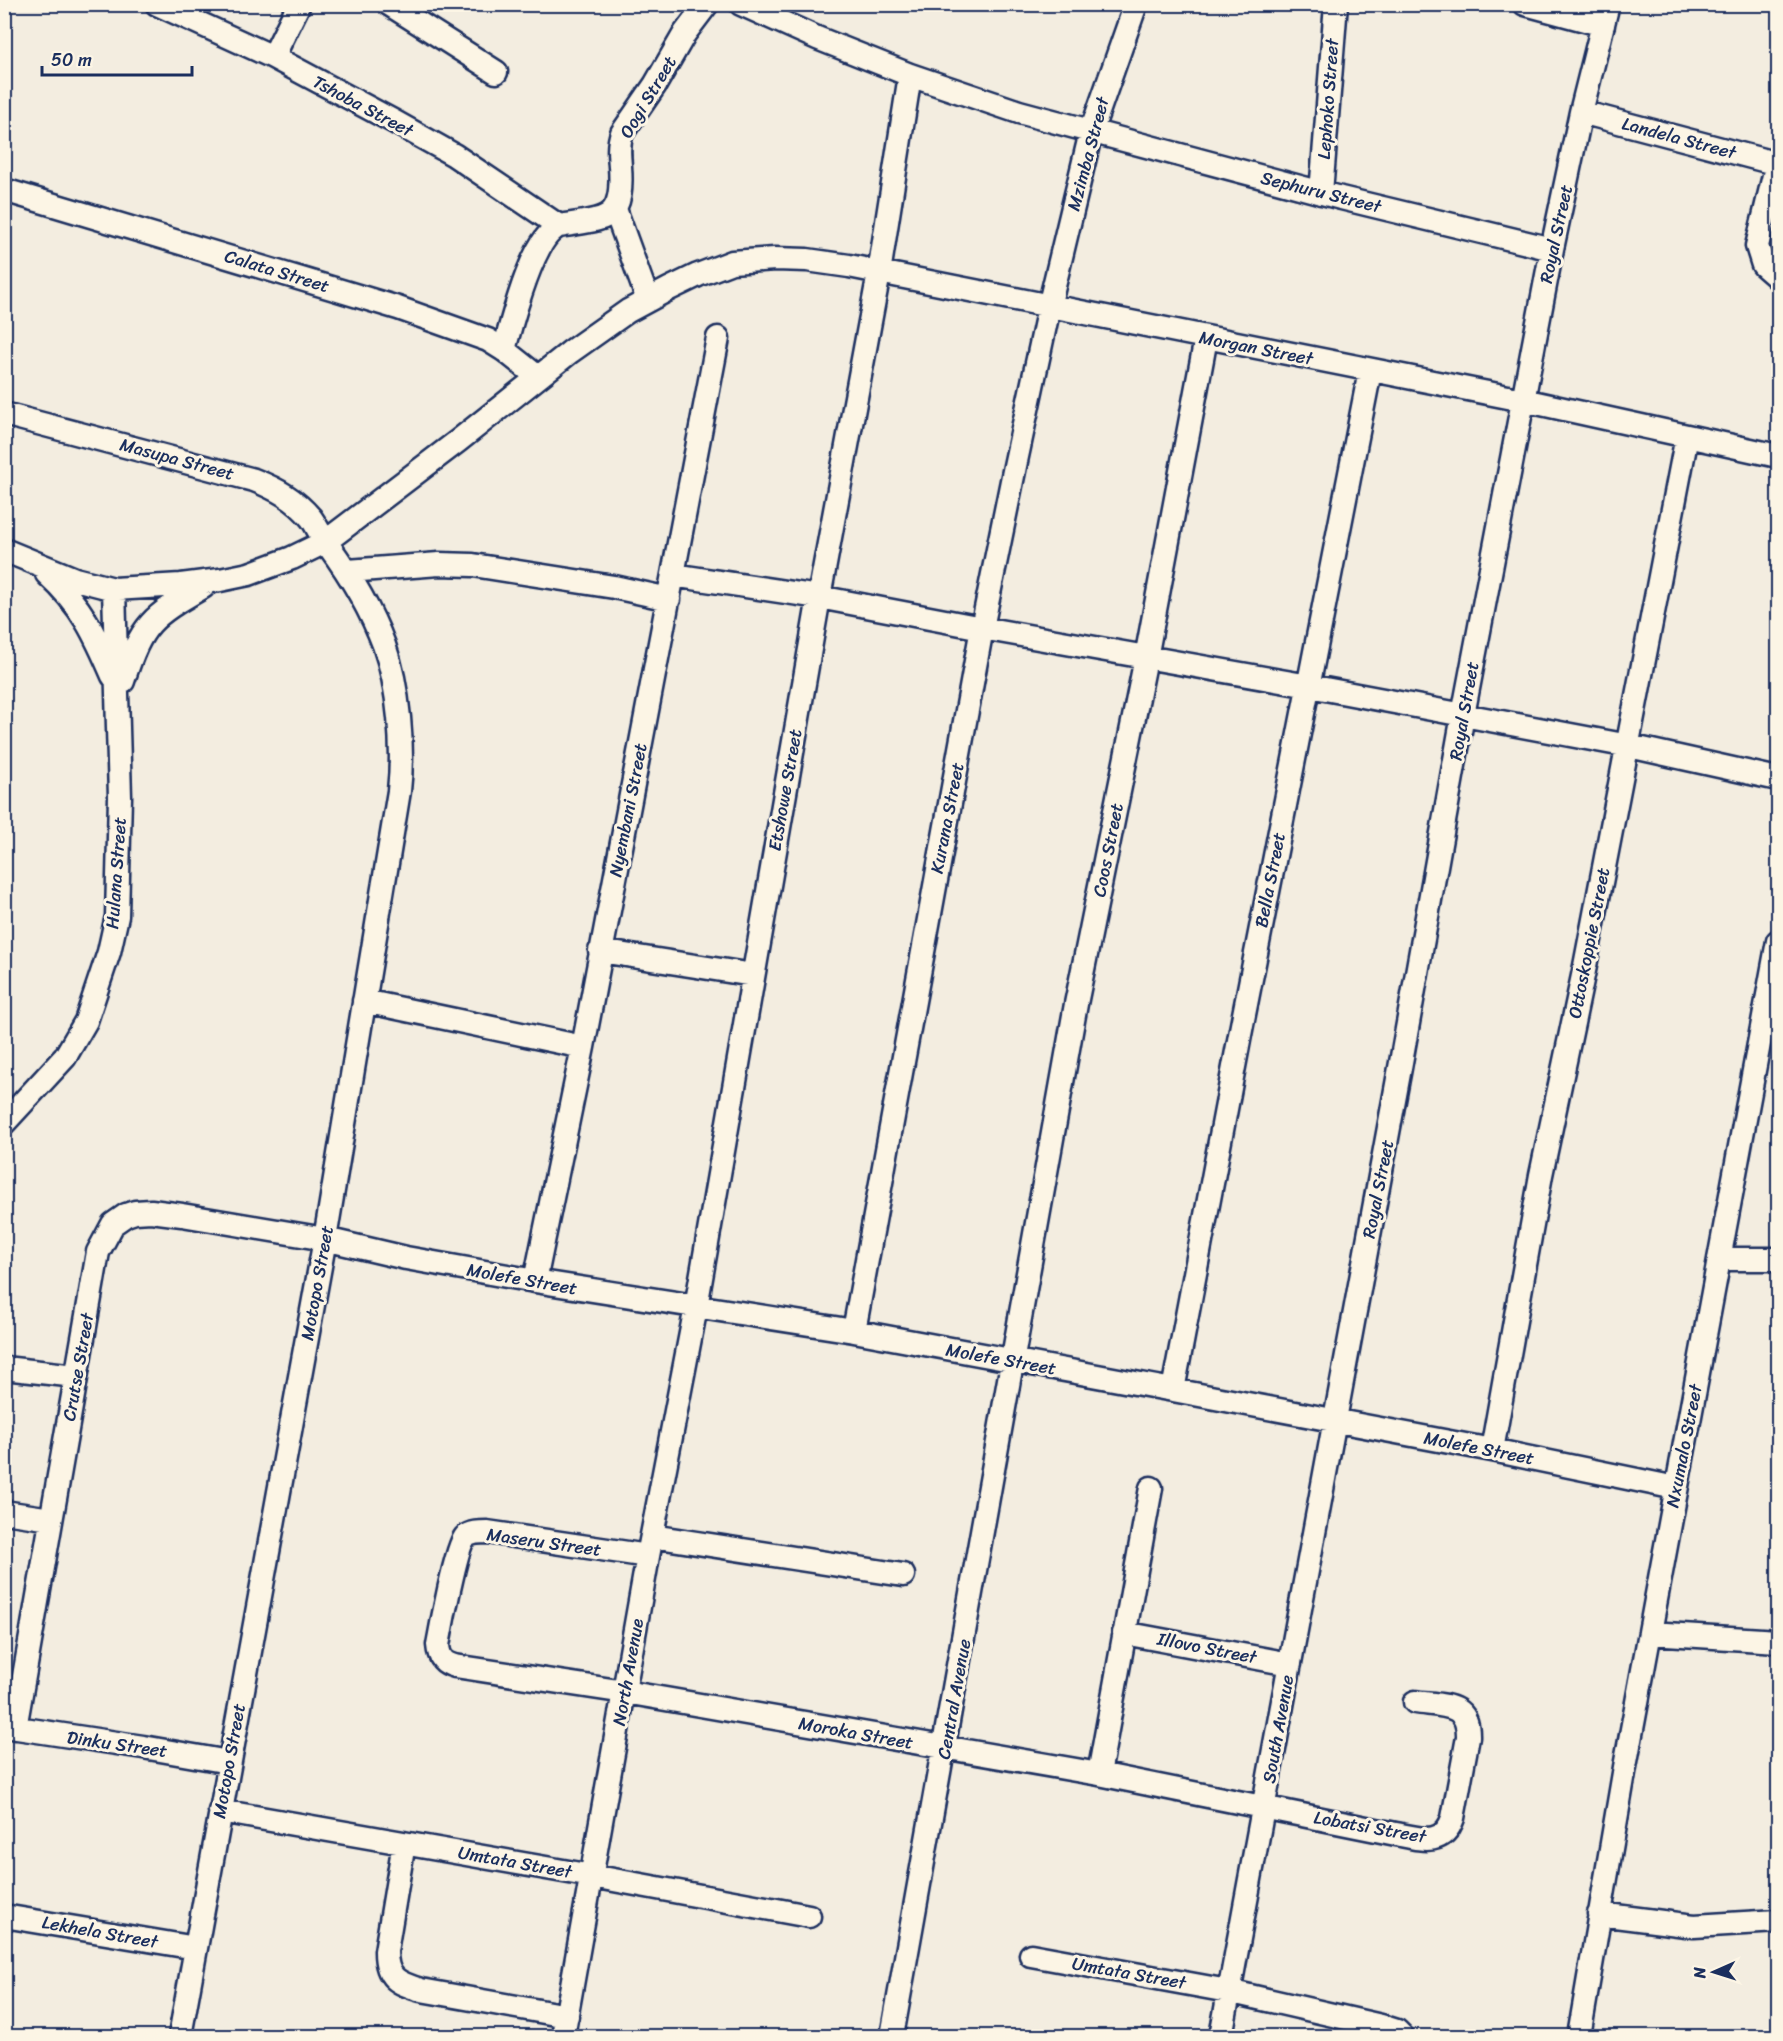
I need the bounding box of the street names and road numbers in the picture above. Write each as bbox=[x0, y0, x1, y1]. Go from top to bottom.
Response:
street label: Lephoko Street bbox=[1308, 37, 1348, 161]
street label: Oogi Street bbox=[611, 49, 685, 145]
street label: Tshoba Street bbox=[307, 66, 420, 146]
street label: Mzimba Street bbox=[1057, 93, 1119, 215]
street label: Landela Street bbox=[1618, 107, 1740, 169]
street label: Sephuru Street bbox=[1257, 162, 1385, 223]
street label: Royal Street bbox=[1530, 182, 1582, 286]
street label: Calata Street bbox=[221, 240, 334, 302]
street label: Morgan Street bbox=[1196, 321, 1316, 375]
street label: Masupa Street bbox=[116, 428, 238, 490]
street label: Royal Street bbox=[1440, 659, 1488, 763]
street label: Etshowe Street bbox=[759, 726, 811, 854]
street label: Nyembani Street bbox=[599, 740, 657, 880]
street label: Kurana Street bbox=[921, 759, 973, 876]
street label: Coos Street bbox=[1083, 800, 1133, 900]
street label: Hulana Street bbox=[96, 816, 136, 930]
street label: Bella Street bbox=[1245, 830, 1295, 930]
street label: Ottoskoppie Street bbox=[1559, 865, 1619, 1021]
street label: Royal Street bbox=[1353, 1137, 1403, 1241]
street label: Motopo Street bbox=[291, 1223, 343, 1343]
street label: Molefe Street bbox=[464, 1254, 580, 1304]
street label: Crutse Street bbox=[53, 1310, 103, 1424]
street label: Molefe Street bbox=[943, 1334, 1059, 1384]
street label: Nxumalo Street bbox=[1656, 1381, 1712, 1511]
street label: Molefe Street bbox=[1421, 1422, 1537, 1474]
street label: Maseru Street bbox=[485, 1518, 603, 1566]
street label: North Avenue bbox=[603, 1616, 653, 1728]
street label: Illovo Street bbox=[1154, 1623, 1260, 1673]
street label: Central Avenue bbox=[928, 1636, 980, 1762]
street label: South Avenue bbox=[1253, 1672, 1303, 1786]
street label: Motopo Street bbox=[203, 1701, 255, 1821]
street label: Moroka Street bbox=[796, 1707, 916, 1759]
street label: Dinku Street bbox=[65, 1721, 169, 1767]
street label: Lobatsi Street bbox=[1311, 1801, 1429, 1853]
street label: Umtata Street bbox=[455, 1836, 575, 1888]
street label: Lekhela Street bbox=[40, 1906, 161, 1958]
street label: Umtata Street bbox=[1069, 1947, 1189, 1999]

